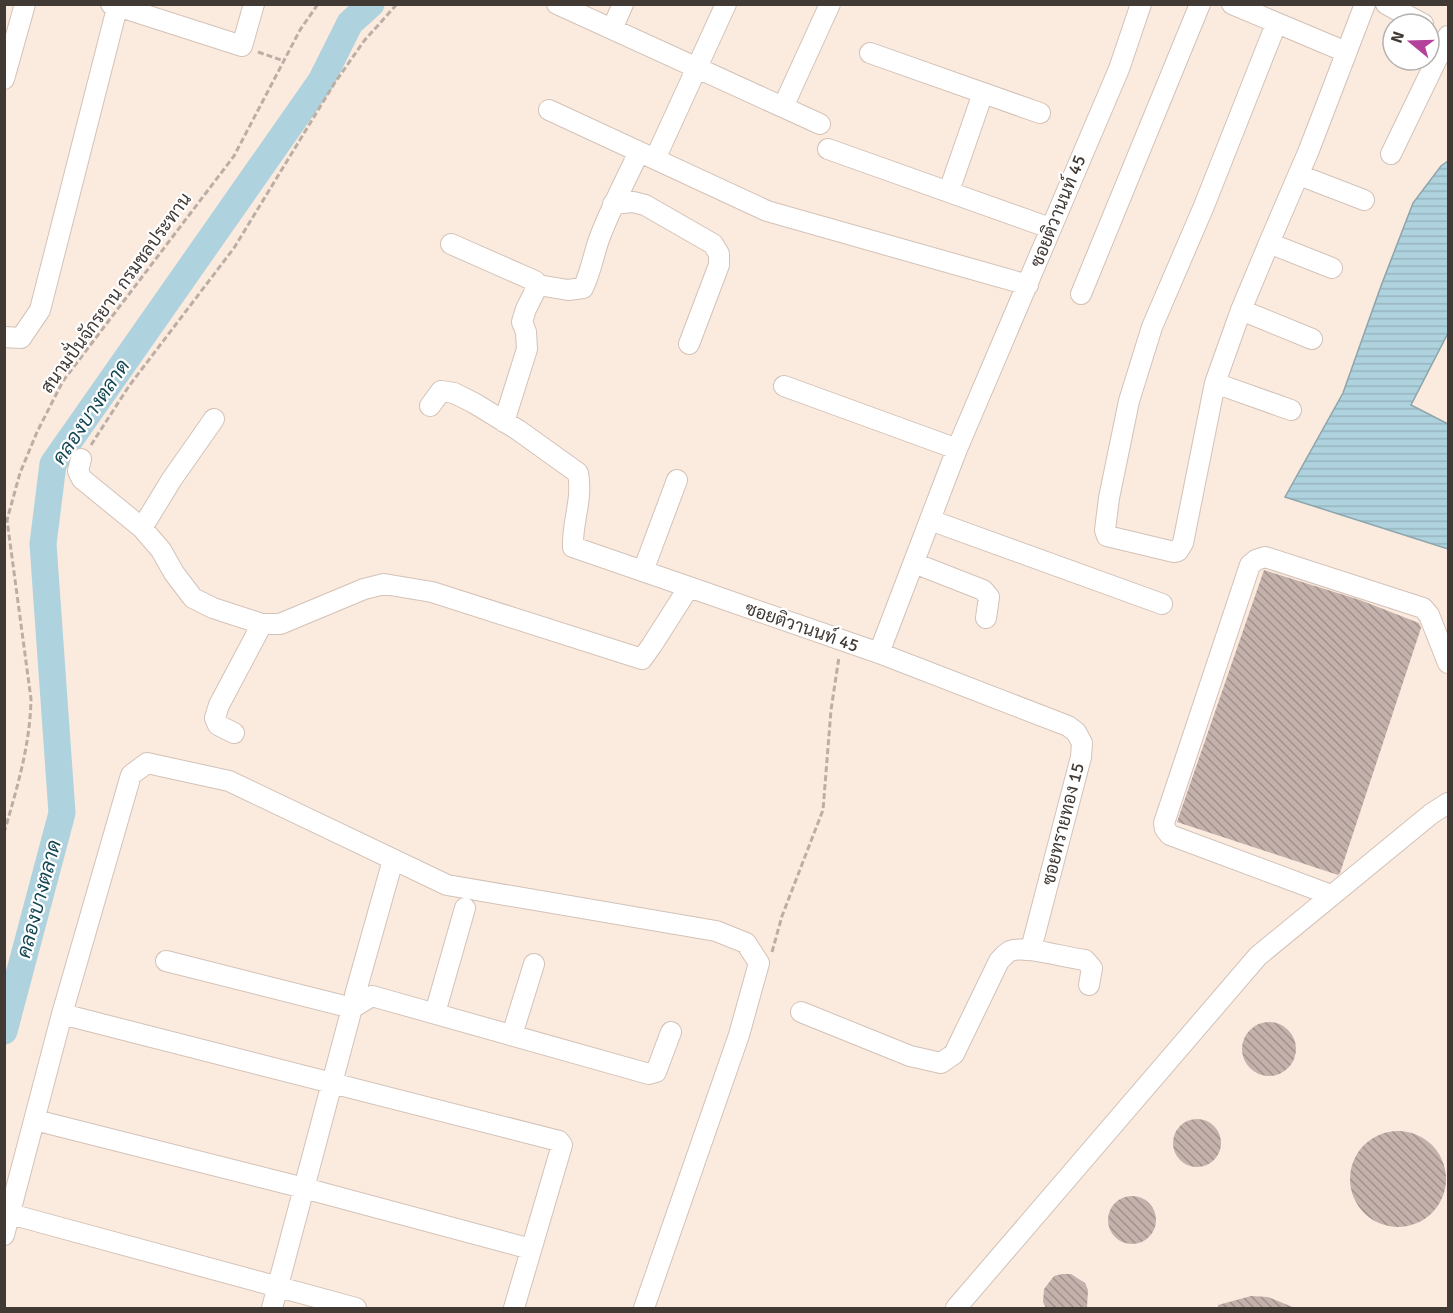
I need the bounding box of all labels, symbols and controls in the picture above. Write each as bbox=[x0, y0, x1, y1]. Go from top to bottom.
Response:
north arrow bbox=[1381, 12, 1441, 72]
text: N bbox=[1386, 29, 1409, 46]
street label: ซอยติวานนท์ 45 bbox=[1024, 151, 1090, 270]
street label: สนามปั่นจักรยาน กรมชลประทาน bbox=[32, 186, 196, 397]
water label: คลองบางตลาด bbox=[47, 355, 135, 469]
street label: ซอยติวานนท์ 45 bbox=[742, 595, 862, 657]
street label: ซอยทรายทอง 15 bbox=[1037, 760, 1089, 888]
water label: คลองบางตลาด bbox=[11, 837, 67, 961]

